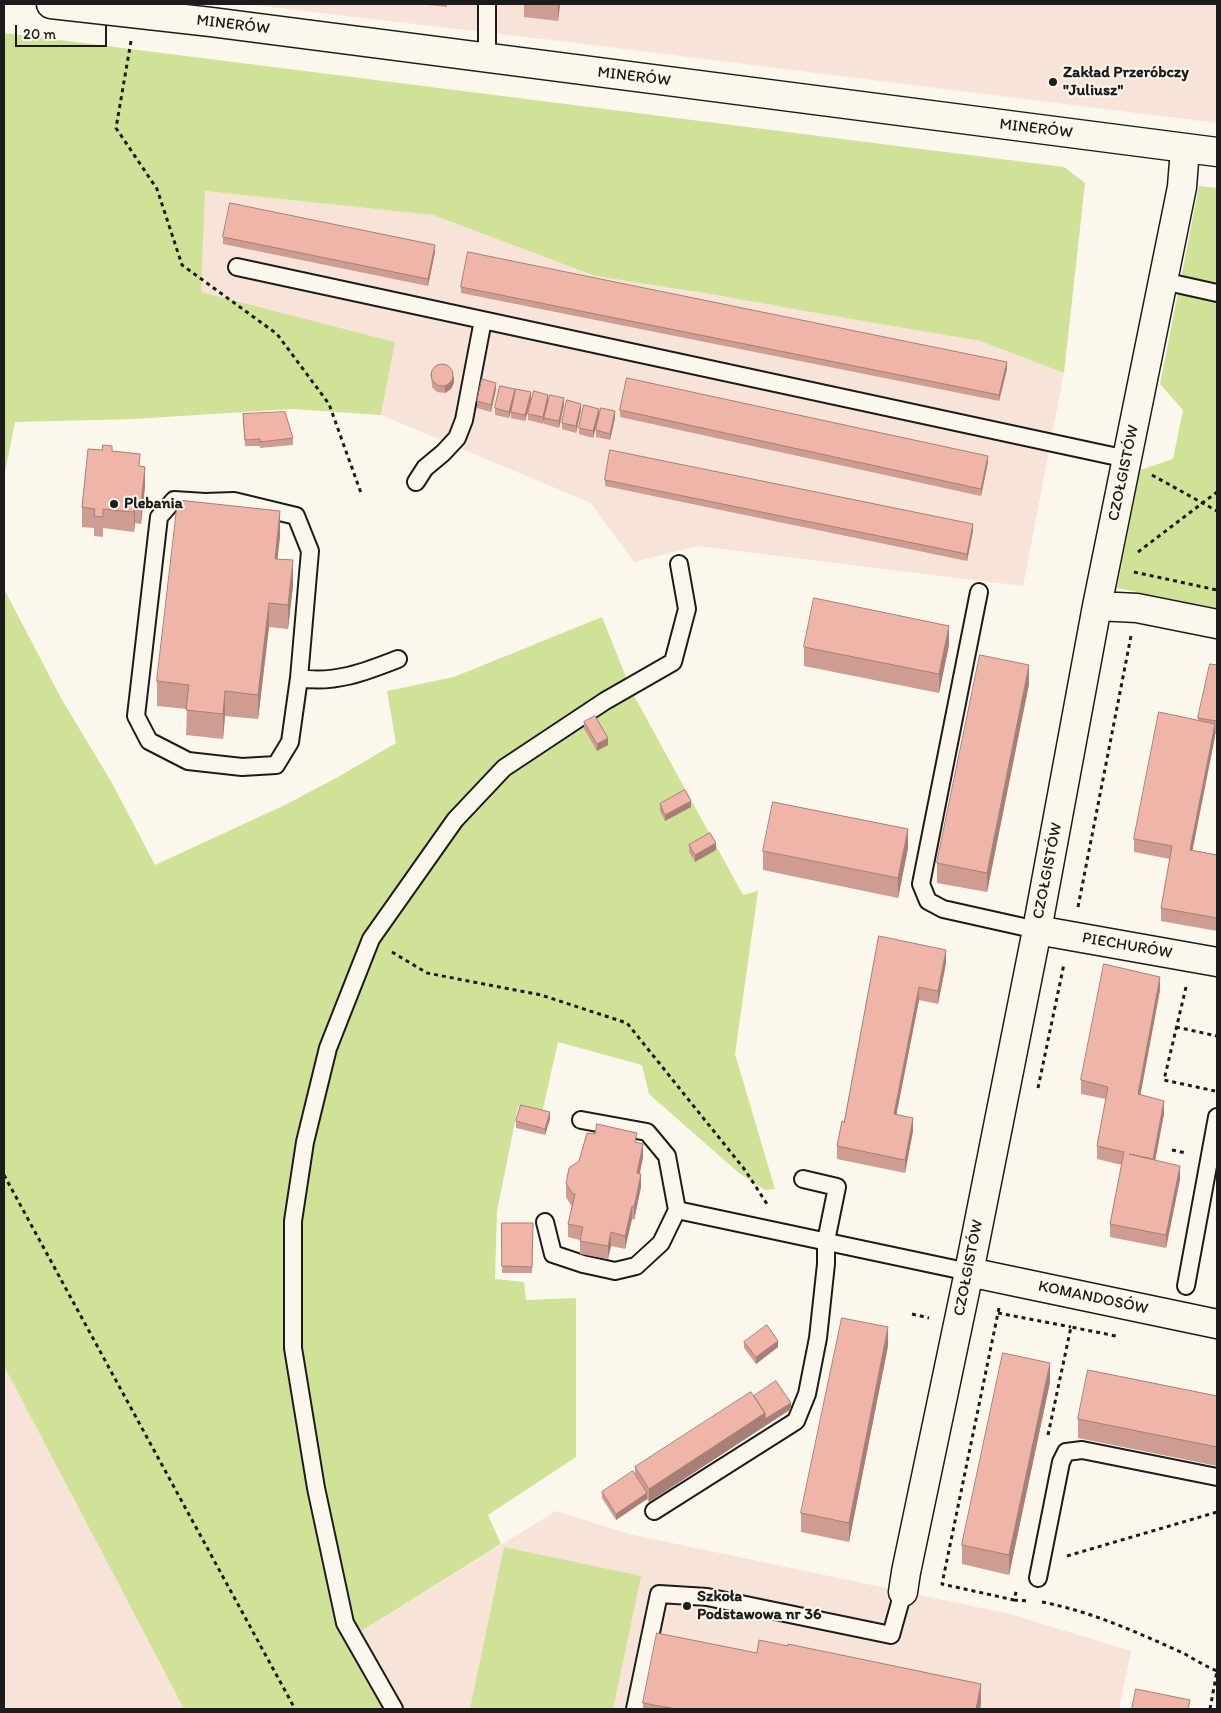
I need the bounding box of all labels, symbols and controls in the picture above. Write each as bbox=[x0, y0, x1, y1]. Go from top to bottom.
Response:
street label: MINERÓW bbox=[195, 11, 271, 39]
scale bar bbox=[18, 15, 110, 47]
text: 20 m bbox=[23, 25, 56, 43]
street label: MINERÓW bbox=[596, 63, 672, 91]
place label: Zakład Przeróbczy "Juliusz" bbox=[1063, 63, 1189, 101]
marker: Zakład Przeróbczy "Juliusz" bbox=[1047, 76, 1059, 88]
street label: MINERÓW bbox=[998, 115, 1074, 143]
street label: CZOŁGISTÓW bbox=[1104, 423, 1144, 523]
place label: Plebania bbox=[124, 494, 183, 514]
marker: Plebania bbox=[108, 498, 120, 510]
street label: CZOŁGISTÓW bbox=[1029, 821, 1067, 921]
street label: PIECHURÓW bbox=[1081, 929, 1173, 963]
street label: CZOŁGISTÓW bbox=[950, 1218, 988, 1318]
street label: KOMANDOSÓW bbox=[1036, 1277, 1150, 1319]
place label: Szkoła Podstawowa nr 36 bbox=[697, 1587, 821, 1625]
marker: Szkoła Podstawowa nr 36 bbox=[681, 1600, 693, 1612]

